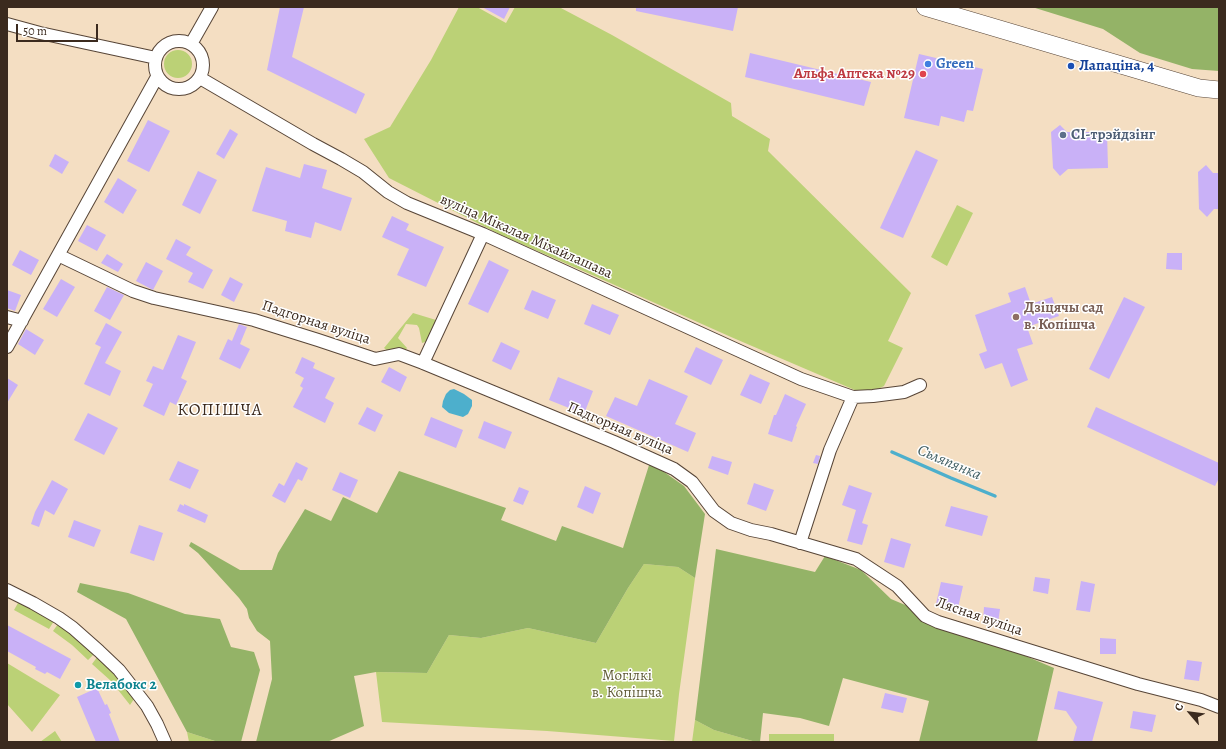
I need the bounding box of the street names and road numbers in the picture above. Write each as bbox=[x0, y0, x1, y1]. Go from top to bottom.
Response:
street label: вуліца Мікалая Міхайлашава bbox=[437, 191, 615, 283]
street label: Падгорная вуліца bbox=[259, 297, 373, 349]
street label: Падгорная вуліца bbox=[564, 399, 676, 459]
street label: Лясная вуліца bbox=[933, 594, 1025, 640]

